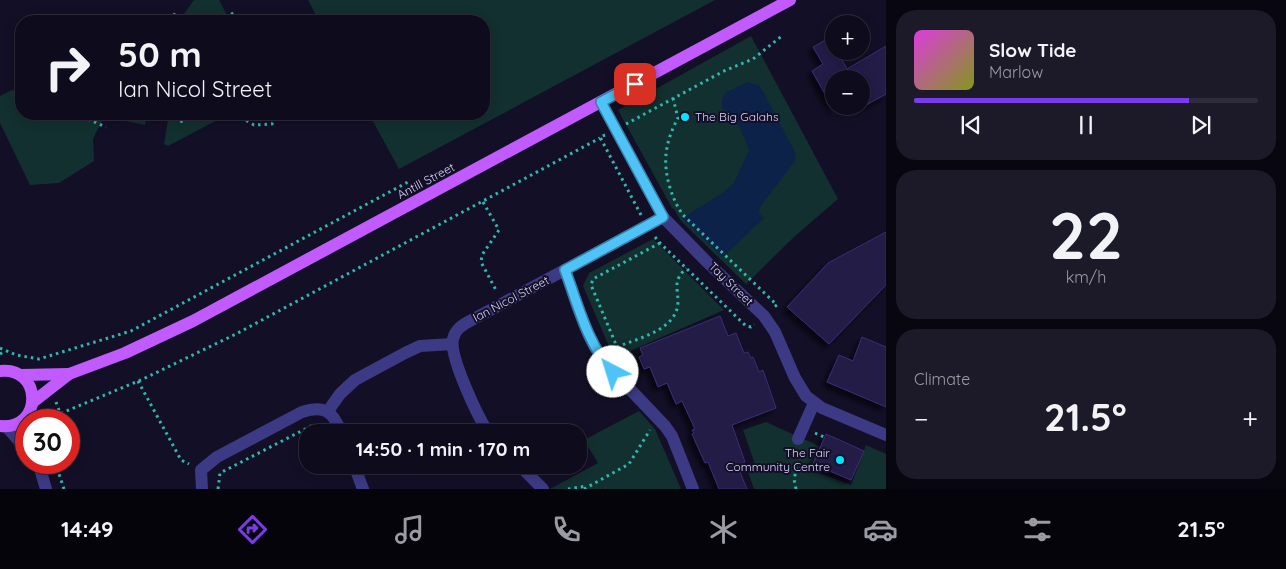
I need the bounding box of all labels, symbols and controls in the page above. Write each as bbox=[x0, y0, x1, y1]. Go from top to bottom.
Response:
map controls bbox=[825, 15, 870, 115]
button: + bbox=[825, 15, 870, 60]
text: 50 m bbox=[118, 32, 202, 76]
icon: right bbox=[35, 35, 100, 100]
text: Slow Tide bbox=[989, 38, 1077, 62]
text: Marlow bbox=[989, 62, 1043, 82]
pin bbox=[614, 63, 656, 105]
icon: arrive bbox=[621, 70, 649, 98]
button: − bbox=[825, 70, 870, 115]
text: Ian Nicol Street bbox=[118, 75, 272, 103]
place label: The Big Galahs bbox=[695, 109, 779, 124]
marker: The Big Galahs bbox=[679, 111, 691, 123]
icon: previous bbox=[957, 111, 985, 139]
icon: pause bbox=[1072, 111, 1100, 139]
icon: next bbox=[1187, 111, 1215, 139]
street label: Antill Street bbox=[394, 159, 457, 202]
text: 22 bbox=[1049, 194, 1123, 275]
street label: Tay Street bbox=[706, 259, 757, 309]
text: km/h bbox=[1066, 267, 1106, 287]
street label: Ian Nicol Street bbox=[470, 272, 551, 325]
position arrow bbox=[586, 345, 638, 397]
text: Climate bbox=[914, 369, 970, 389]
text: 21.5° bbox=[1044, 393, 1127, 441]
text: − bbox=[914, 401, 929, 436]
text: + bbox=[1242, 401, 1258, 436]
speed limit sign: 30 bbox=[15, 409, 80, 474]
text: 14:50 · 1 min · 170 m bbox=[356, 437, 530, 461]
place label: The Fair Community Centre bbox=[726, 445, 830, 474]
marker: The Fair Community Centre bbox=[834, 454, 846, 466]
icon: directions bbox=[235, 512, 270, 547]
icon: music bbox=[392, 512, 427, 547]
icon: phone bbox=[549, 512, 584, 547]
icon: climate bbox=[706, 512, 741, 547]
icon: car bbox=[863, 512, 898, 547]
icon: filters bbox=[1020, 512, 1055, 547]
text: 14:49 bbox=[61, 515, 113, 543]
text: 21.5° bbox=[1177, 515, 1225, 543]

